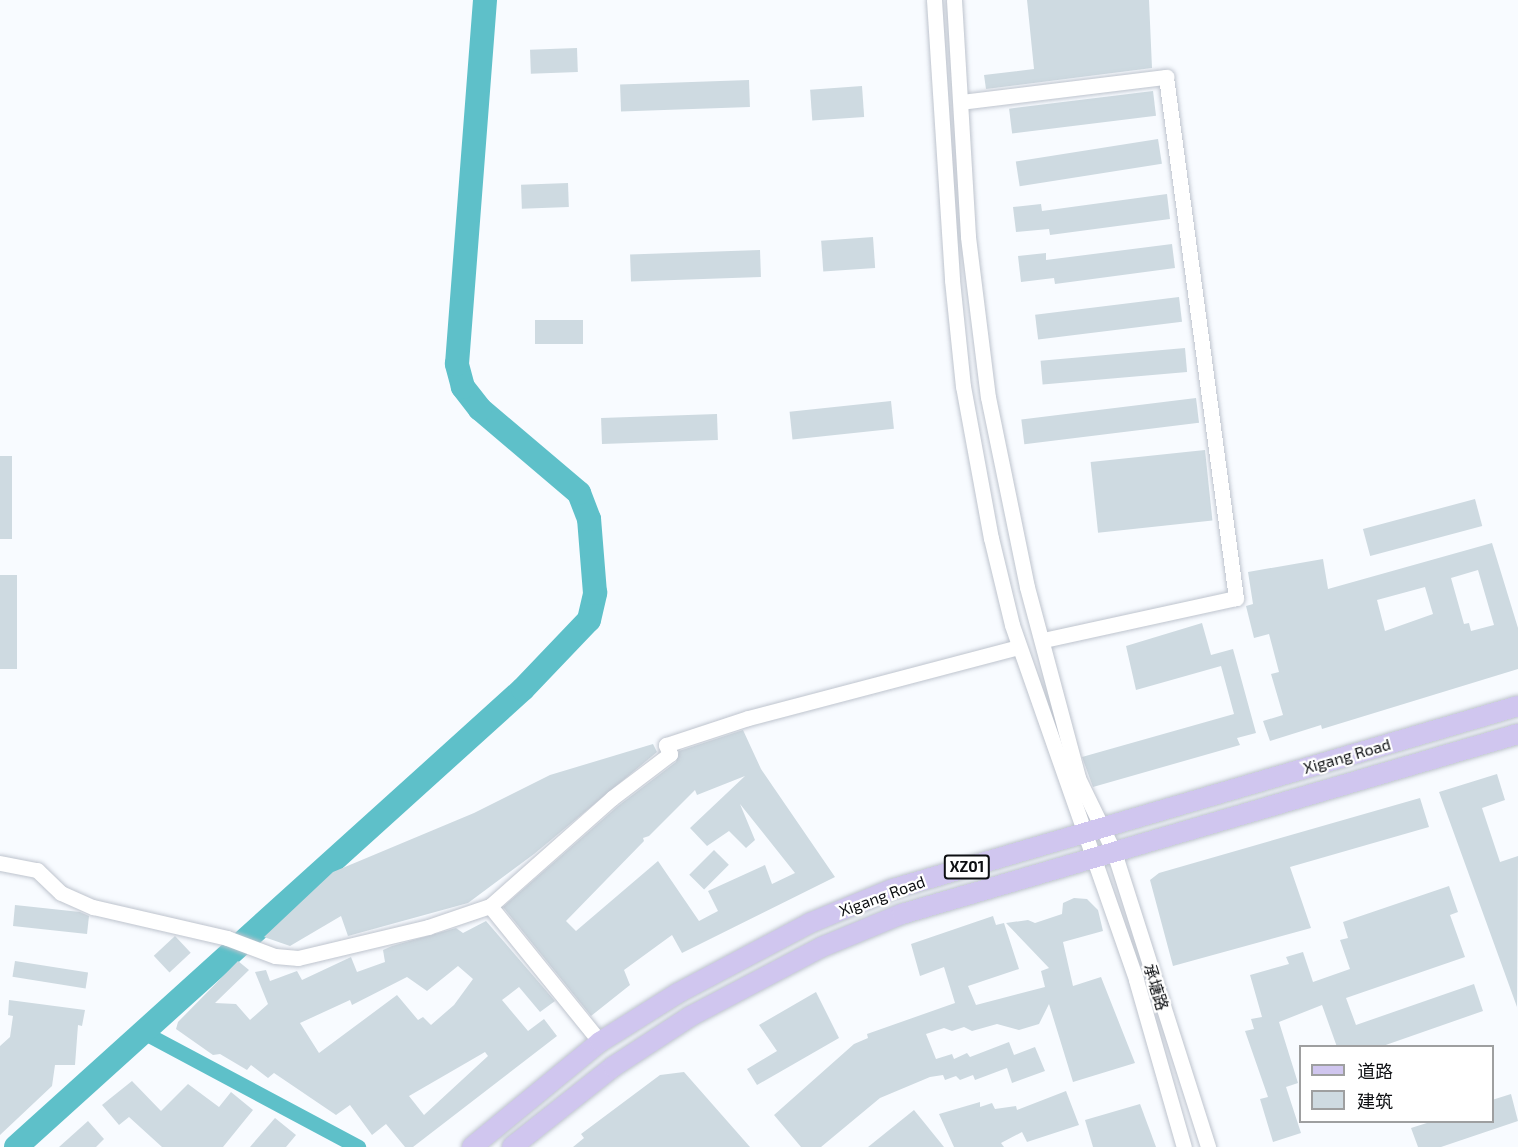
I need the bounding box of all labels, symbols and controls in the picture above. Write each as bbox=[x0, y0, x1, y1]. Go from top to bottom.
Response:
street label: Xigang Road bbox=[1301, 734, 1393, 778]
road number: XZ01 bbox=[943, 855, 991, 879]
street label: Xigang Road bbox=[836, 872, 928, 920]
street label: 承塘路 bbox=[1140, 961, 1172, 1013]
legend bbox=[1299, 1045, 1494, 1123]
text: 道路 bbox=[1357, 1060, 1393, 1082]
text: 建筑 bbox=[1357, 1090, 1393, 1112]

